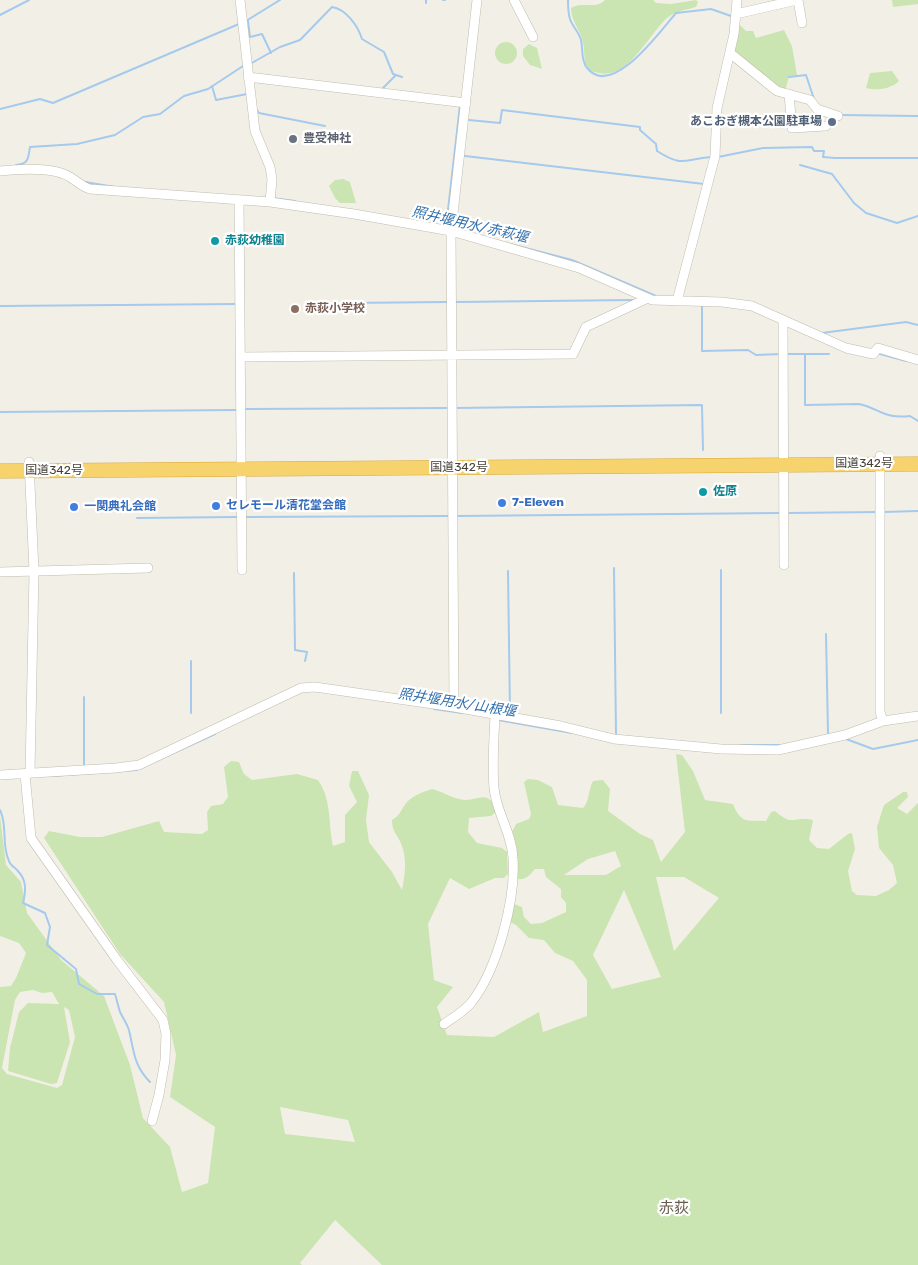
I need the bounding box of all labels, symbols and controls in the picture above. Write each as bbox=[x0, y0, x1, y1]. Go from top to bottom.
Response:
place label: あこおぎ槻本公園駐車場 bbox=[690, 115, 822, 129]
marker: あこおぎ槻本公園駐車場 bbox=[826, 116, 838, 128]
place label: 豊受神社 bbox=[303, 132, 351, 146]
marker: 豊受神社 bbox=[287, 133, 299, 145]
water label: 照井堰用水/赤萩堰 bbox=[410, 203, 530, 247]
place label: 赤荻幼稚園 bbox=[225, 234, 285, 248]
marker: 赤荻幼稚園 bbox=[209, 235, 221, 247]
place label: 赤荻小学校 bbox=[305, 302, 365, 316]
marker: 赤荻小学校 bbox=[289, 303, 301, 315]
street label: 国道342号 bbox=[835, 457, 893, 471]
street label: 国道342号 bbox=[430, 461, 488, 475]
street label: 国道342号 bbox=[25, 464, 83, 478]
place label: 佐原 bbox=[713, 485, 737, 499]
marker: 佐原 bbox=[697, 486, 709, 498]
place label: 7-Eleven bbox=[512, 496, 564, 510]
marker: 7-Eleven bbox=[496, 497, 508, 509]
place label: セレモール清花堂会館 bbox=[226, 499, 346, 513]
place label: 一関典礼会館 bbox=[84, 500, 156, 514]
marker: セレモール清花堂会館 bbox=[210, 500, 222, 512]
marker: 一関典礼会館 bbox=[68, 501, 80, 513]
water label: 照井堰用水/山根堰 bbox=[397, 685, 517, 721]
district label: 赤荻 bbox=[659, 1200, 689, 1218]

